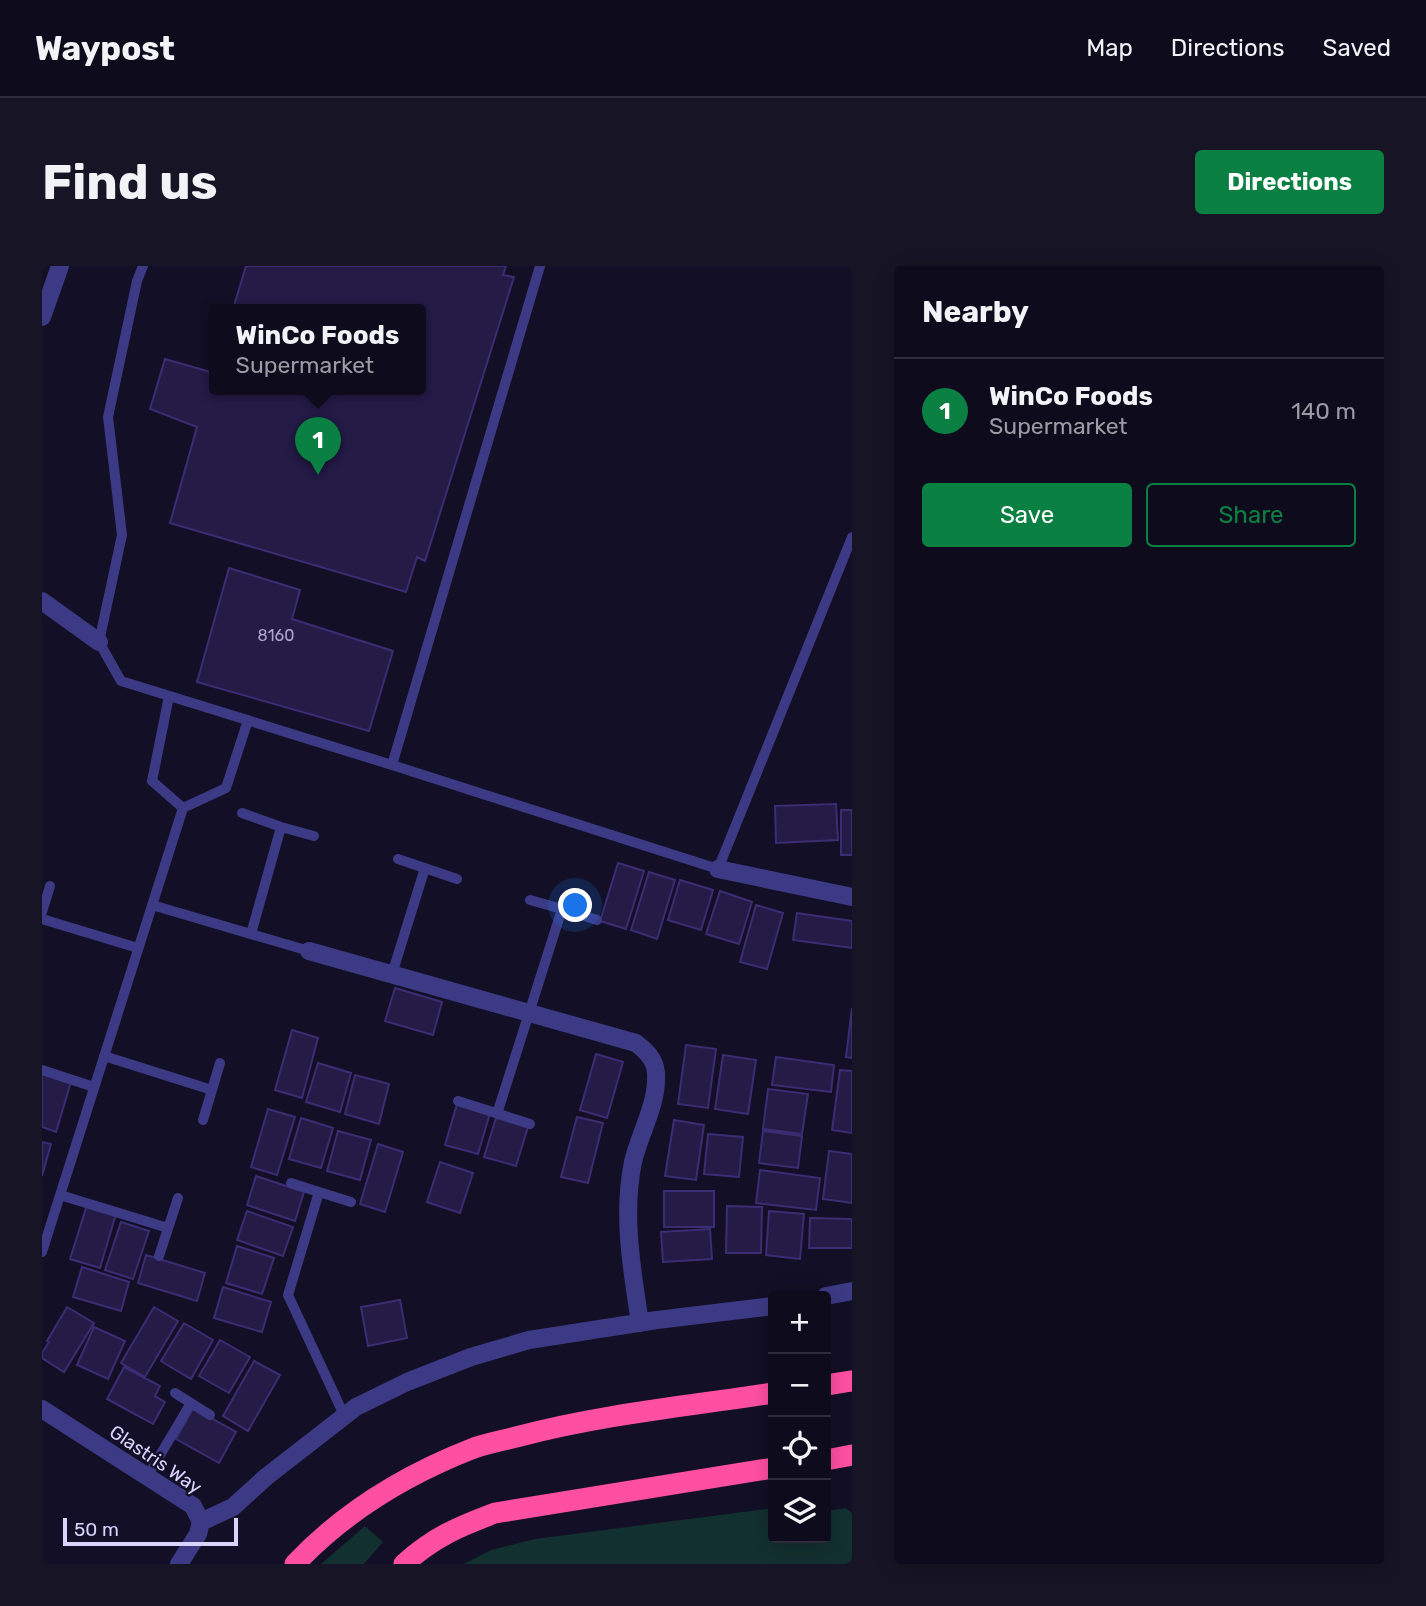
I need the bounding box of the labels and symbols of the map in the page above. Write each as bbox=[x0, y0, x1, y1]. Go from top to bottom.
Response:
pin: 1 bbox=[295, 417, 341, 475]
house number: 8160 bbox=[258, 626, 294, 645]
your location bbox=[558, 888, 592, 922]
street label: Glastris Way bbox=[105, 1420, 206, 1499]
scale bar bbox=[63, 1515, 238, 1547]

